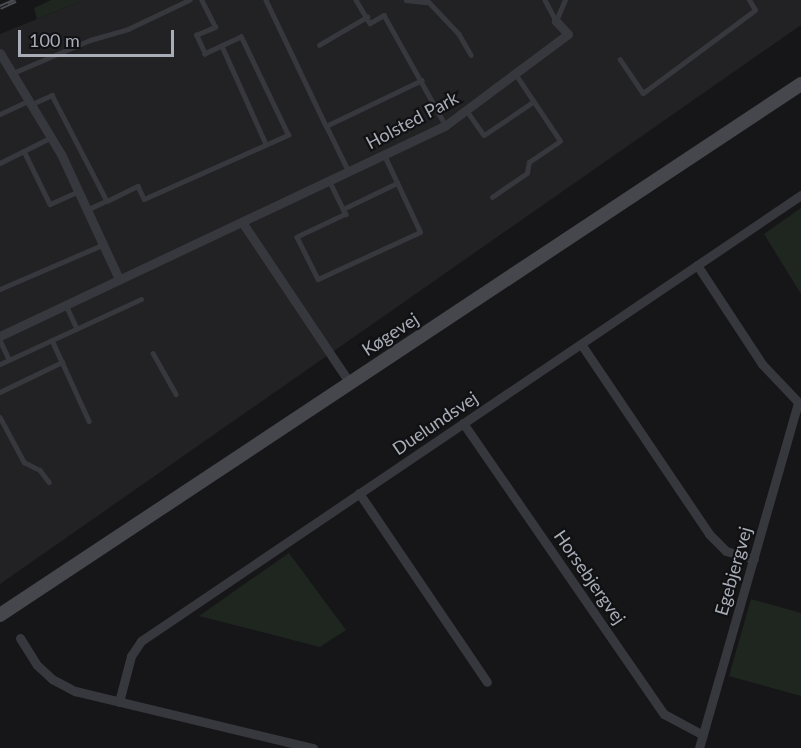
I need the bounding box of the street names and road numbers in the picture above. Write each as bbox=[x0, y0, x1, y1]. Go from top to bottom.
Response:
street label: Holsted Park bbox=[362, 87, 462, 153]
street label: Køgevej bbox=[358, 308, 422, 360]
street label: Duelundsvej bbox=[388, 387, 482, 459]
street label: Egebjergvej bbox=[710, 524, 756, 618]
street label: Horsebjergvej bbox=[550, 526, 630, 628]

